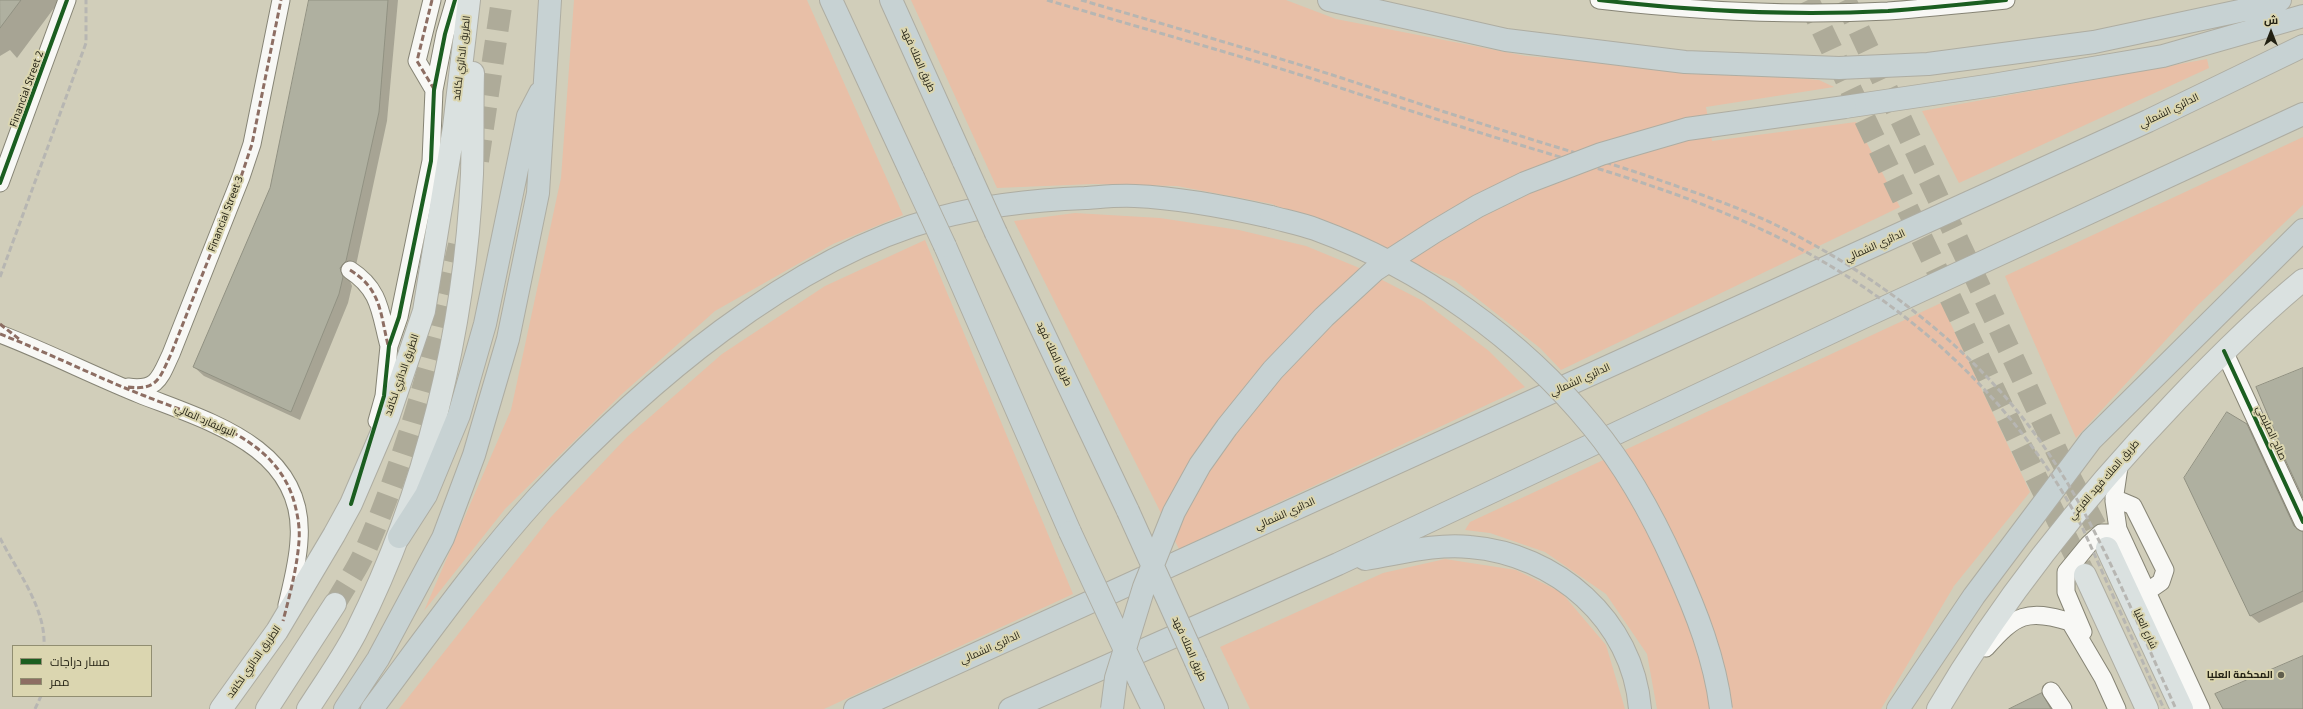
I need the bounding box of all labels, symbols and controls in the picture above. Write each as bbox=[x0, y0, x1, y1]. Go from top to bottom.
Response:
north arrow bbox=[2251, 12, 2291, 52]
text: ش bbox=[2264, 12, 2278, 27]
street label: الطريق الدائري لكافد bbox=[451, 15, 473, 101]
street label: طريق الملك فهد bbox=[898, 26, 938, 94]
street label: Financial Street 2 bbox=[8, 49, 46, 129]
street label: الدائري الشمالي bbox=[2137, 91, 2201, 131]
street label: Financial Street 3 bbox=[206, 174, 246, 254]
street label: الدائري الشمالي bbox=[1843, 227, 1907, 265]
street label: طريق الملك فهد bbox=[1034, 320, 1074, 388]
street label: الطريق الدائري لكافد bbox=[382, 333, 422, 417]
street label: الدائري الشمالي bbox=[1548, 361, 1612, 399]
street label: البوليفارد المالي bbox=[173, 402, 237, 440]
street label: صالح الصليمي bbox=[2253, 404, 2289, 462]
street label: طريق الملك فهد الفرعي bbox=[2066, 438, 2142, 522]
street label: الدائري الشمالي bbox=[1253, 495, 1317, 533]
street label: شارع العليا bbox=[2131, 607, 2159, 651]
street label: طريق الملك فهد bbox=[1169, 615, 1209, 683]
street label: الطريق الدائري لكافد bbox=[225, 624, 283, 700]
street label: الدائري الشمالي bbox=[958, 629, 1022, 667]
legend bbox=[12, 645, 152, 697]
text: مسار دراجات bbox=[50, 653, 110, 670]
place label: المحكمة العليا bbox=[2207, 669, 2273, 681]
marker: المحكمة العليا bbox=[2276, 670, 2286, 680]
text: ممر bbox=[50, 673, 69, 690]

